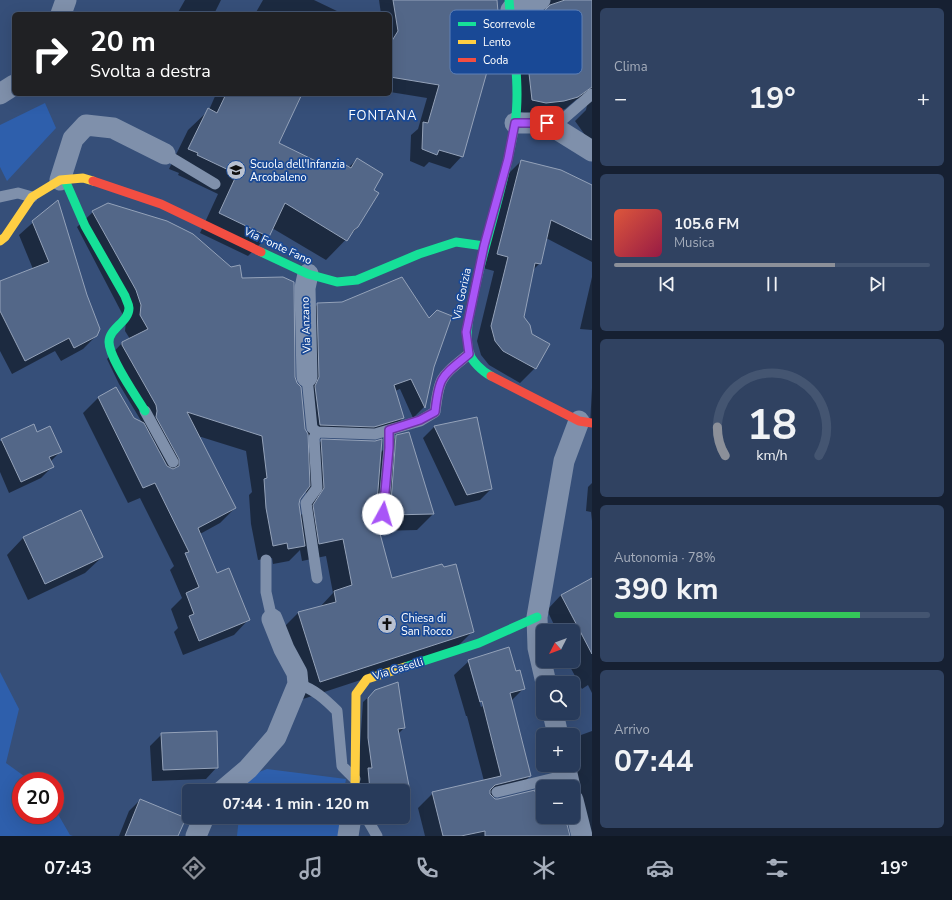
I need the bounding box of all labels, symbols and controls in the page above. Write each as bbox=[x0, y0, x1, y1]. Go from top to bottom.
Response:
legend bbox=[450, 10, 582, 74]
text: Scorrevole bbox=[483, 17, 535, 32]
text: 20 m bbox=[90, 23, 156, 61]
icon: right bbox=[24, 28, 76, 80]
text: Lento bbox=[483, 35, 511, 50]
text: Coda bbox=[483, 53, 509, 68]
text: Clima bbox=[614, 58, 648, 76]
text: Svolta a destra bbox=[90, 59, 211, 83]
text: 19° bbox=[748, 78, 796, 119]
text: − bbox=[614, 84, 627, 114]
text: + bbox=[917, 84, 930, 114]
pin bbox=[530, 106, 564, 140]
district label: FONTANA bbox=[349, 107, 417, 125]
icon: arrive bbox=[536, 112, 558, 134]
place label: Scuola dell'Infanzia Arcobaleno bbox=[250, 157, 345, 185]
school or university icon: Scuola dell'Infanzia Arcobaleno bbox=[225, 159, 247, 181]
text: 105.6 FM bbox=[674, 214, 739, 234]
street label: Via Fonte Fano bbox=[241, 223, 314, 268]
text: Musica bbox=[674, 234, 715, 252]
street label: Via Gorizia bbox=[449, 266, 475, 322]
icon: previous bbox=[656, 273, 678, 295]
icon: pause bbox=[761, 273, 783, 295]
icon: next bbox=[866, 273, 888, 295]
street label: Via Anzano bbox=[298, 297, 315, 354]
text: 18 bbox=[747, 397, 797, 454]
text: km/h bbox=[756, 446, 788, 465]
position arrow bbox=[362, 493, 404, 535]
text: Autonomia · 78% bbox=[614, 549, 715, 567]
text: 390 km bbox=[614, 569, 719, 610]
place label: Chiesa di San Rocco bbox=[401, 611, 452, 639]
church icon: Chiesa di San Rocco bbox=[376, 613, 398, 635]
north arrow bbox=[536, 624, 580, 668]
map controls bbox=[536, 624, 580, 824]
street label: Via Caselli bbox=[370, 654, 425, 684]
button: search bbox=[536, 676, 580, 720]
text: Arrivo bbox=[614, 721, 650, 739]
button: + bbox=[536, 728, 580, 772]
text: 07:44 bbox=[614, 741, 693, 782]
speed limit sign: 20 bbox=[12, 772, 64, 824]
button: − bbox=[536, 780, 580, 824]
text: 07:44 · 1 min · 120 m bbox=[223, 794, 369, 814]
icon: directions bbox=[180, 854, 208, 882]
icon: music bbox=[297, 854, 325, 882]
icon: phone bbox=[413, 854, 441, 882]
icon: climate bbox=[530, 854, 558, 882]
icon: car bbox=[646, 854, 674, 882]
icon: filters bbox=[763, 854, 791, 882]
text: 07:43 bbox=[44, 856, 92, 880]
text: 19° bbox=[879, 856, 908, 880]

